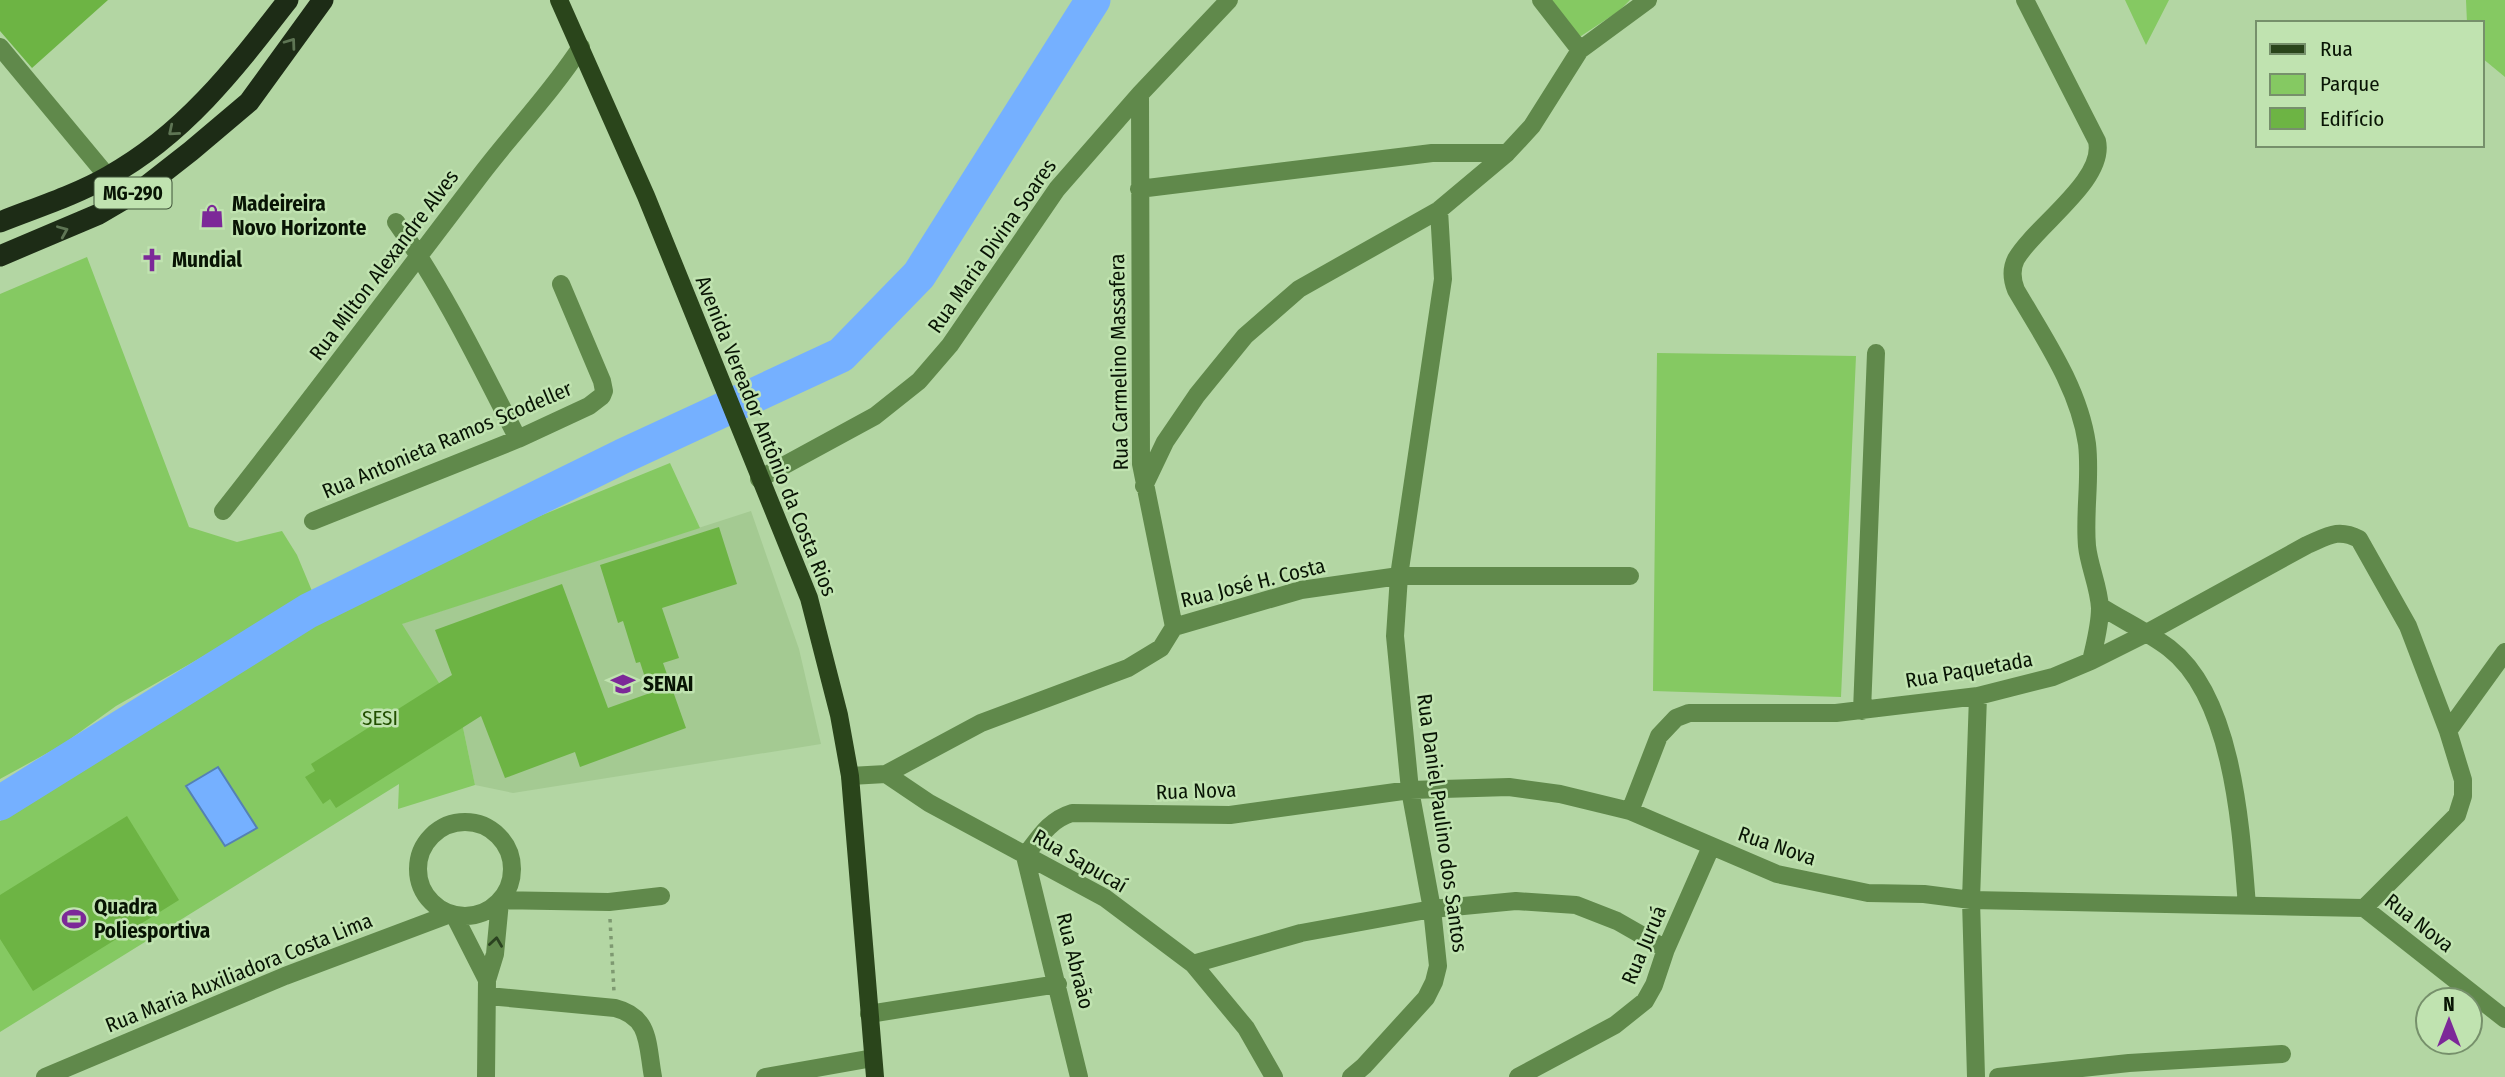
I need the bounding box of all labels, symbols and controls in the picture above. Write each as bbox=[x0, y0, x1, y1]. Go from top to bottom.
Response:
legend bbox=[2256, 21, 2484, 147]
text: Rua bbox=[2320, 36, 2353, 62]
one-way arrow bbox=[283, 38, 295, 51]
text: Parque bbox=[2320, 71, 2380, 97]
text: Edifício bbox=[2320, 106, 2384, 132]
one-way arrow bbox=[168, 123, 181, 135]
street label: Rua Maria Divina Soares bbox=[922, 154, 1062, 338]
street label: Rua Milton Alexandre Alves bbox=[304, 164, 464, 366]
road number: MG-290 bbox=[94, 178, 172, 209]
place label: Madeireira Novo Horizonte bbox=[232, 191, 367, 241]
shop icon: Madeireira Novo Horizonte bbox=[198, 202, 226, 230]
one-way arrow bbox=[56, 225, 68, 239]
church icon: Mundial bbox=[138, 246, 166, 274]
place label: Mundial bbox=[172, 247, 242, 273]
street label: Rua Carmelino Massafera bbox=[1104, 253, 1134, 471]
street label: Avenida Vereador Antônio da Costa Rios bbox=[690, 272, 842, 600]
street label: Rua Antonieta Ramos Scodeller bbox=[318, 375, 577, 505]
street label: Rua José H. Costa bbox=[1178, 552, 1328, 614]
street label: Rua Paquetada bbox=[1903, 646, 2035, 694]
school or university icon: SENAI bbox=[609, 670, 637, 698]
place label: SENAI bbox=[643, 671, 693, 697]
street label: Rua Daniel Paulino dos Santos bbox=[1411, 692, 1473, 954]
park label: SESI bbox=[362, 705, 398, 731]
street label: Rua Nova bbox=[1155, 777, 1237, 805]
street label: Rua Nova bbox=[1735, 821, 1819, 871]
street label: Rua Sapucaí bbox=[1028, 824, 1132, 898]
street label: Rua Nova bbox=[2379, 888, 2459, 958]
place label: Quadra Poliesportiva bbox=[94, 894, 210, 944]
street label: Rua Juruá bbox=[1616, 902, 1672, 988]
sports icon: Quadra Poliesportiva bbox=[60, 905, 88, 933]
street label: Rua Maria Auxiliadora Costa Lima bbox=[102, 907, 376, 1039]
street label: Rua Abraão bbox=[1051, 910, 1099, 1012]
one-way arrow bbox=[489, 936, 504, 948]
north arrow bbox=[2414, 986, 2484, 1056]
text: N bbox=[2443, 993, 2455, 1016]

